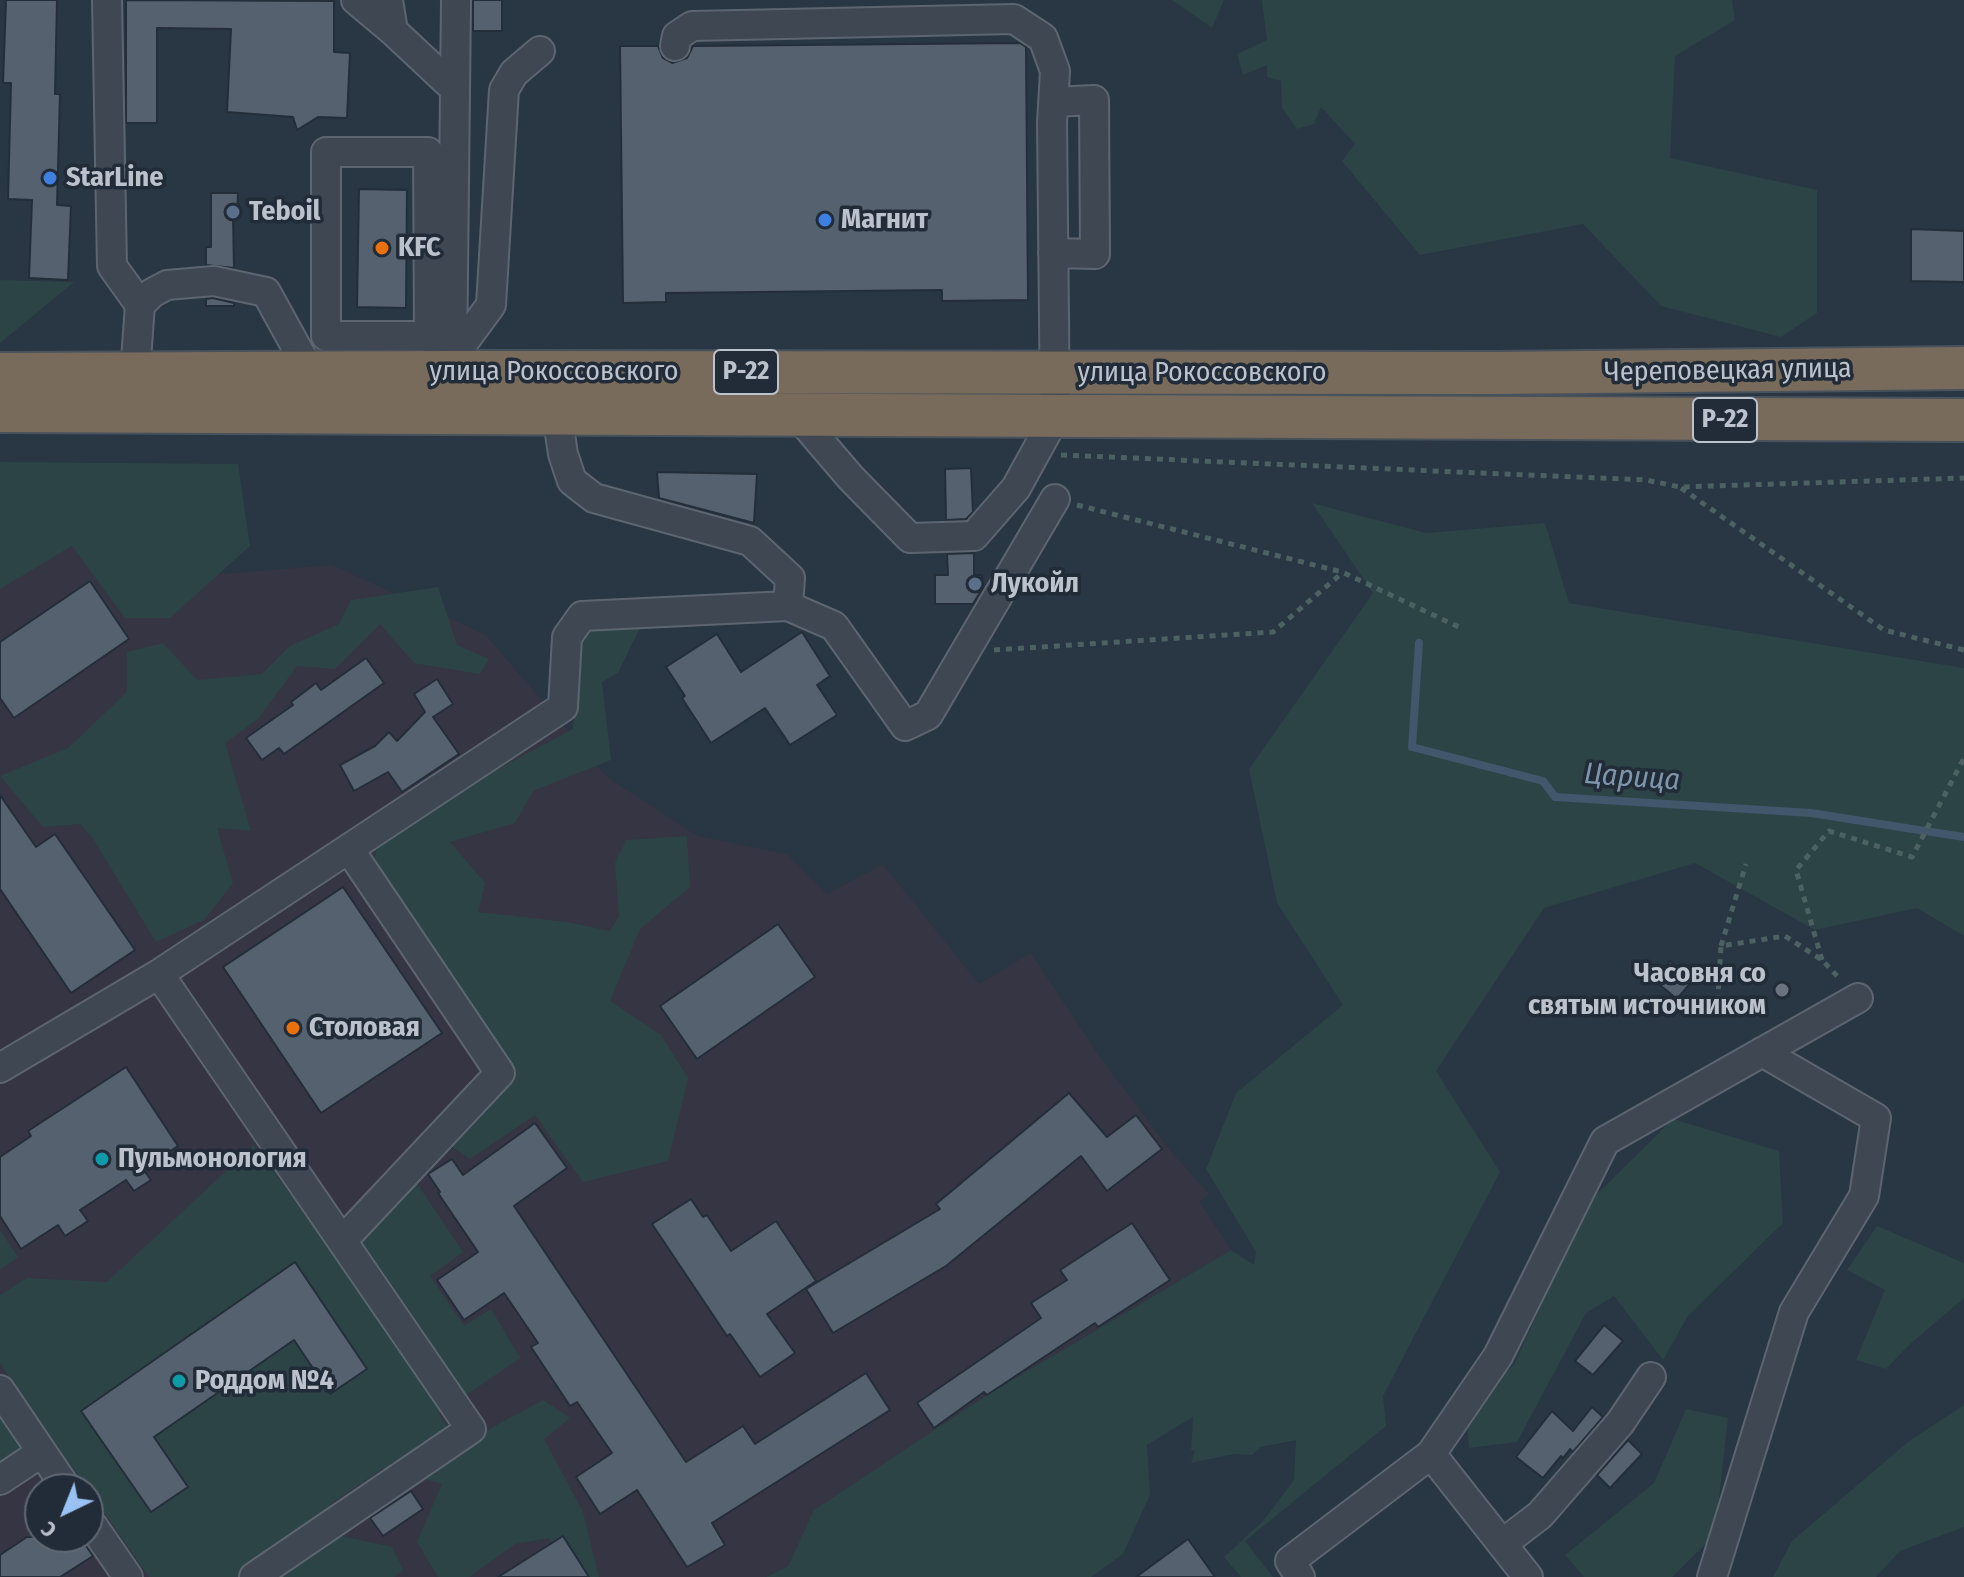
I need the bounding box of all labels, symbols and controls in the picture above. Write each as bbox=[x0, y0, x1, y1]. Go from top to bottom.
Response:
place label: StarLine bbox=[66, 161, 163, 195]
marker: StarLine bbox=[41, 169, 59, 187]
place label: Teboil bbox=[249, 195, 320, 229]
marker: Teboil bbox=[224, 203, 242, 221]
place label: Магнит bbox=[841, 203, 928, 237]
marker: Магнит bbox=[816, 211, 834, 229]
place label: KFC bbox=[398, 231, 441, 265]
marker: KFC bbox=[373, 239, 391, 257]
road number: Р-22 bbox=[714, 350, 778, 394]
street label: Череповецкая улица bbox=[1604, 352, 1852, 390]
street label: улица Рокоссовского bbox=[430, 355, 678, 389]
street label: улица Рокоссовского bbox=[1078, 356, 1326, 390]
road number: Р-22 bbox=[1693, 398, 1757, 442]
place label: Лукойл bbox=[991, 567, 1079, 601]
marker: Лукойл bbox=[966, 575, 984, 593]
water label: Царица bbox=[1583, 757, 1681, 799]
place label: Часовня со святым источником bbox=[1528, 957, 1766, 1023]
marker: Часовня со святым источником bbox=[1773, 981, 1791, 999]
place label: Столовая bbox=[309, 1011, 420, 1045]
marker: Столовая bbox=[284, 1019, 302, 1037]
place label: Пульмонология bbox=[118, 1142, 307, 1176]
marker: Пульмонология bbox=[93, 1150, 111, 1168]
place label: Роддом №4 bbox=[195, 1364, 334, 1398]
marker: Роддом №4 bbox=[170, 1372, 188, 1390]
north arrow bbox=[24, 1473, 104, 1553]
text: С bbox=[35, 1516, 62, 1543]

